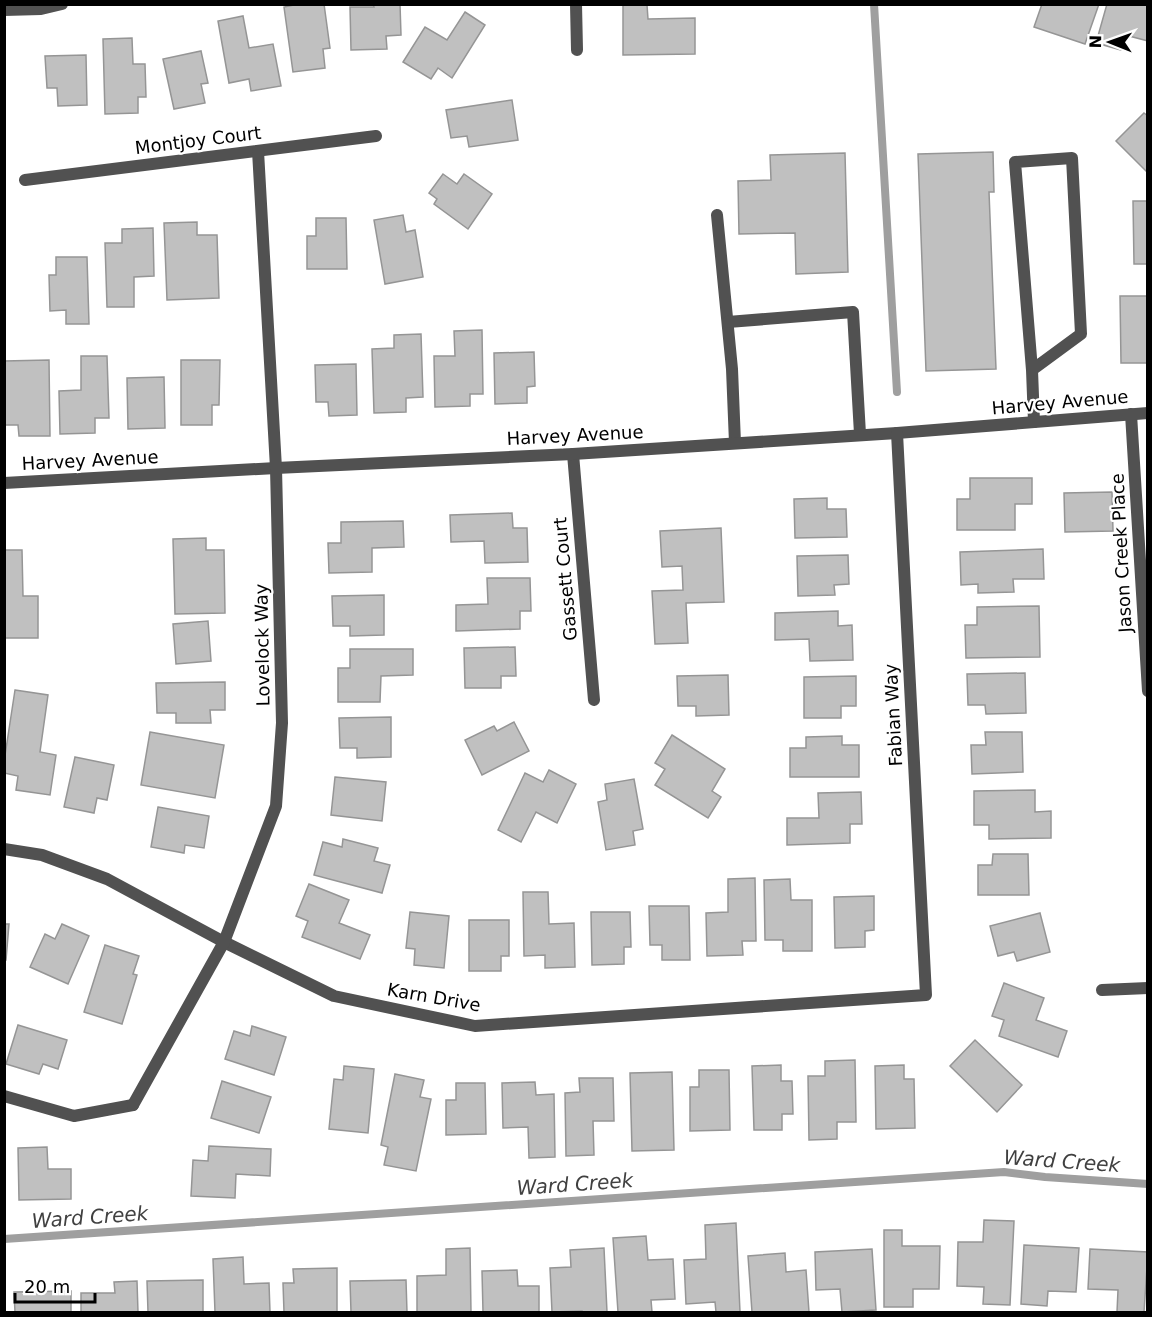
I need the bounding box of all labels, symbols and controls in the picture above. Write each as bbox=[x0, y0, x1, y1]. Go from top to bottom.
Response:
north arrow bbox=[1080, 12, 1140, 72]
text: N bbox=[1086, 35, 1105, 49]
street label: Montjoy Court bbox=[134, 122, 262, 158]
street label: Harvey Avenue bbox=[991, 386, 1129, 418]
street label: Harvey Avenue bbox=[506, 421, 644, 449]
street label: Harvey Avenue bbox=[21, 446, 159, 474]
street label: Jason Creek Place bbox=[1106, 473, 1136, 634]
street label: Gassett Court bbox=[549, 516, 581, 642]
street label: Lovelock Way bbox=[250, 583, 274, 707]
street label: Fabian Way bbox=[880, 663, 906, 767]
street label: Karn Drive bbox=[386, 978, 482, 1016]
water label: Ward Creek bbox=[1003, 1145, 1122, 1177]
water label: Ward Creek bbox=[516, 1168, 635, 1200]
water label: Ward Creek bbox=[31, 1201, 150, 1233]
scale bar bbox=[15, 1266, 94, 1304]
text: 20 m bbox=[24, 1276, 70, 1297]

